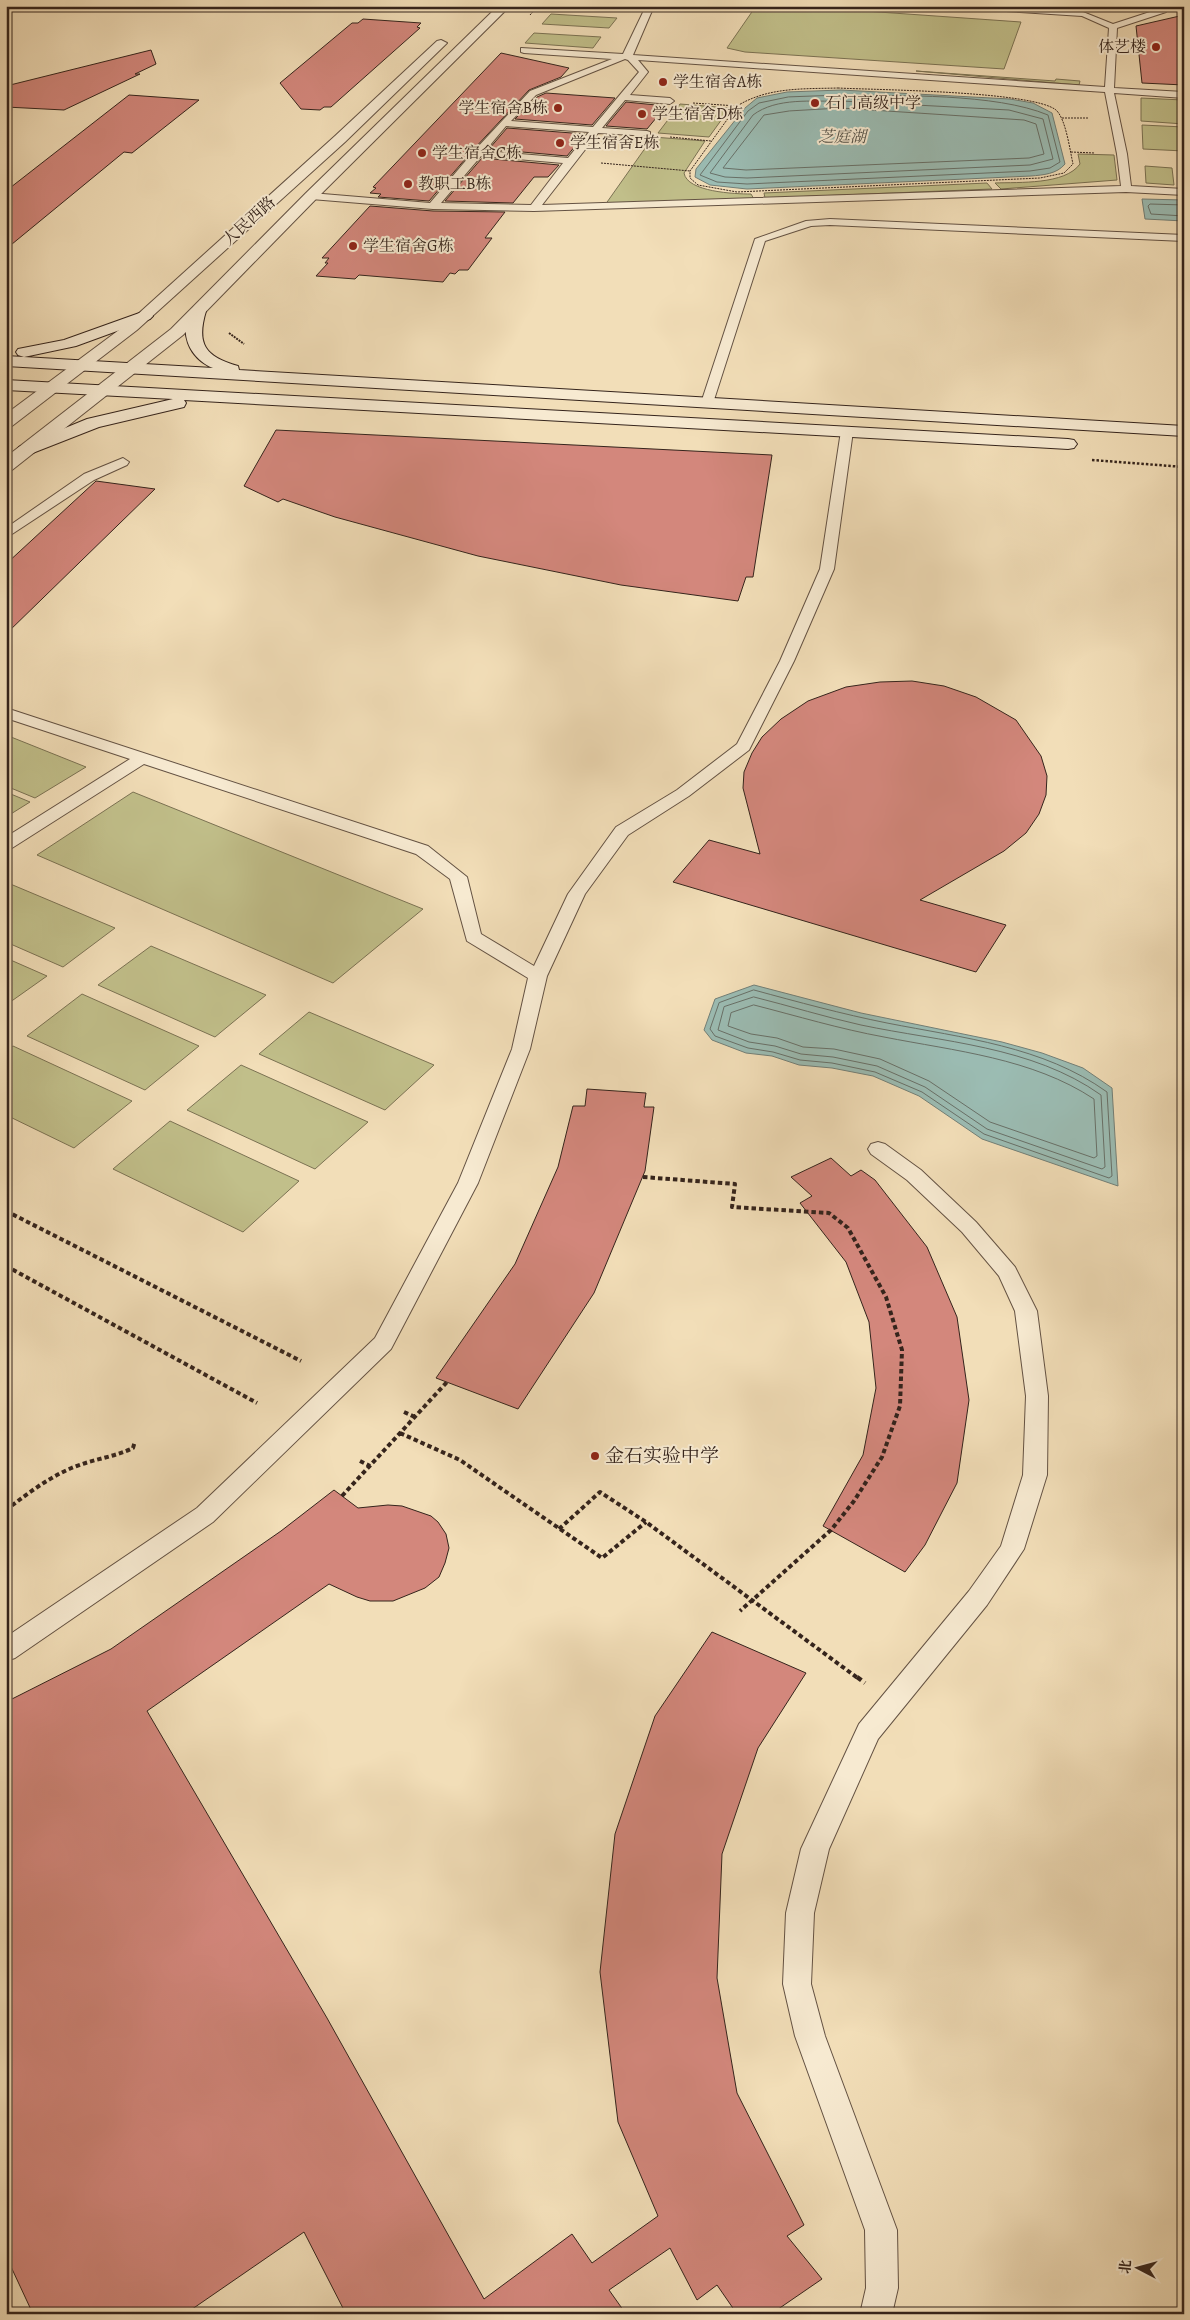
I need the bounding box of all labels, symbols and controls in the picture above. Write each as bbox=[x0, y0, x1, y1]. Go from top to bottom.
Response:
place label: 体艺楼 bbox=[1098, 36, 1146, 58]
marker: 体艺楼 bbox=[1150, 41, 1162, 53]
place label: 学生宿舍A栋 bbox=[673, 71, 762, 93]
marker: 学生宿舍A栋 bbox=[657, 76, 669, 88]
place label: 石门高级中学 bbox=[825, 92, 921, 114]
place label: 学生宿舍B栋 bbox=[458, 97, 548, 119]
marker: 石门高级中学 bbox=[809, 97, 821, 109]
marker: 学生宿舍B栋 bbox=[552, 102, 564, 114]
place label: 学生宿舍D栋 bbox=[652, 103, 743, 125]
marker: 学生宿舍D栋 bbox=[636, 108, 648, 120]
water label: 芝庭湖 bbox=[818, 126, 869, 148]
place label: 学生宿舍E栋 bbox=[570, 132, 659, 154]
marker: 学生宿舍E栋 bbox=[554, 137, 566, 149]
place label: 学生宿舍C栋 bbox=[432, 142, 522, 164]
marker: 学生宿舍C栋 bbox=[416, 147, 428, 159]
place label: 教职工B栋 bbox=[418, 173, 492, 195]
marker: 教职工B栋 bbox=[402, 178, 414, 190]
street label: 人民西路 bbox=[218, 191, 280, 251]
place label: 学生宿舍G栋 bbox=[363, 235, 454, 257]
marker: 学生宿舍G栋 bbox=[347, 240, 359, 252]
place label: 金石实验中学 bbox=[605, 1443, 719, 1469]
marker: 金石实验中学 bbox=[589, 1450, 601, 1462]
north arrow bbox=[1112, 2242, 1162, 2292]
text: 北 bbox=[1115, 2259, 1136, 2275]

